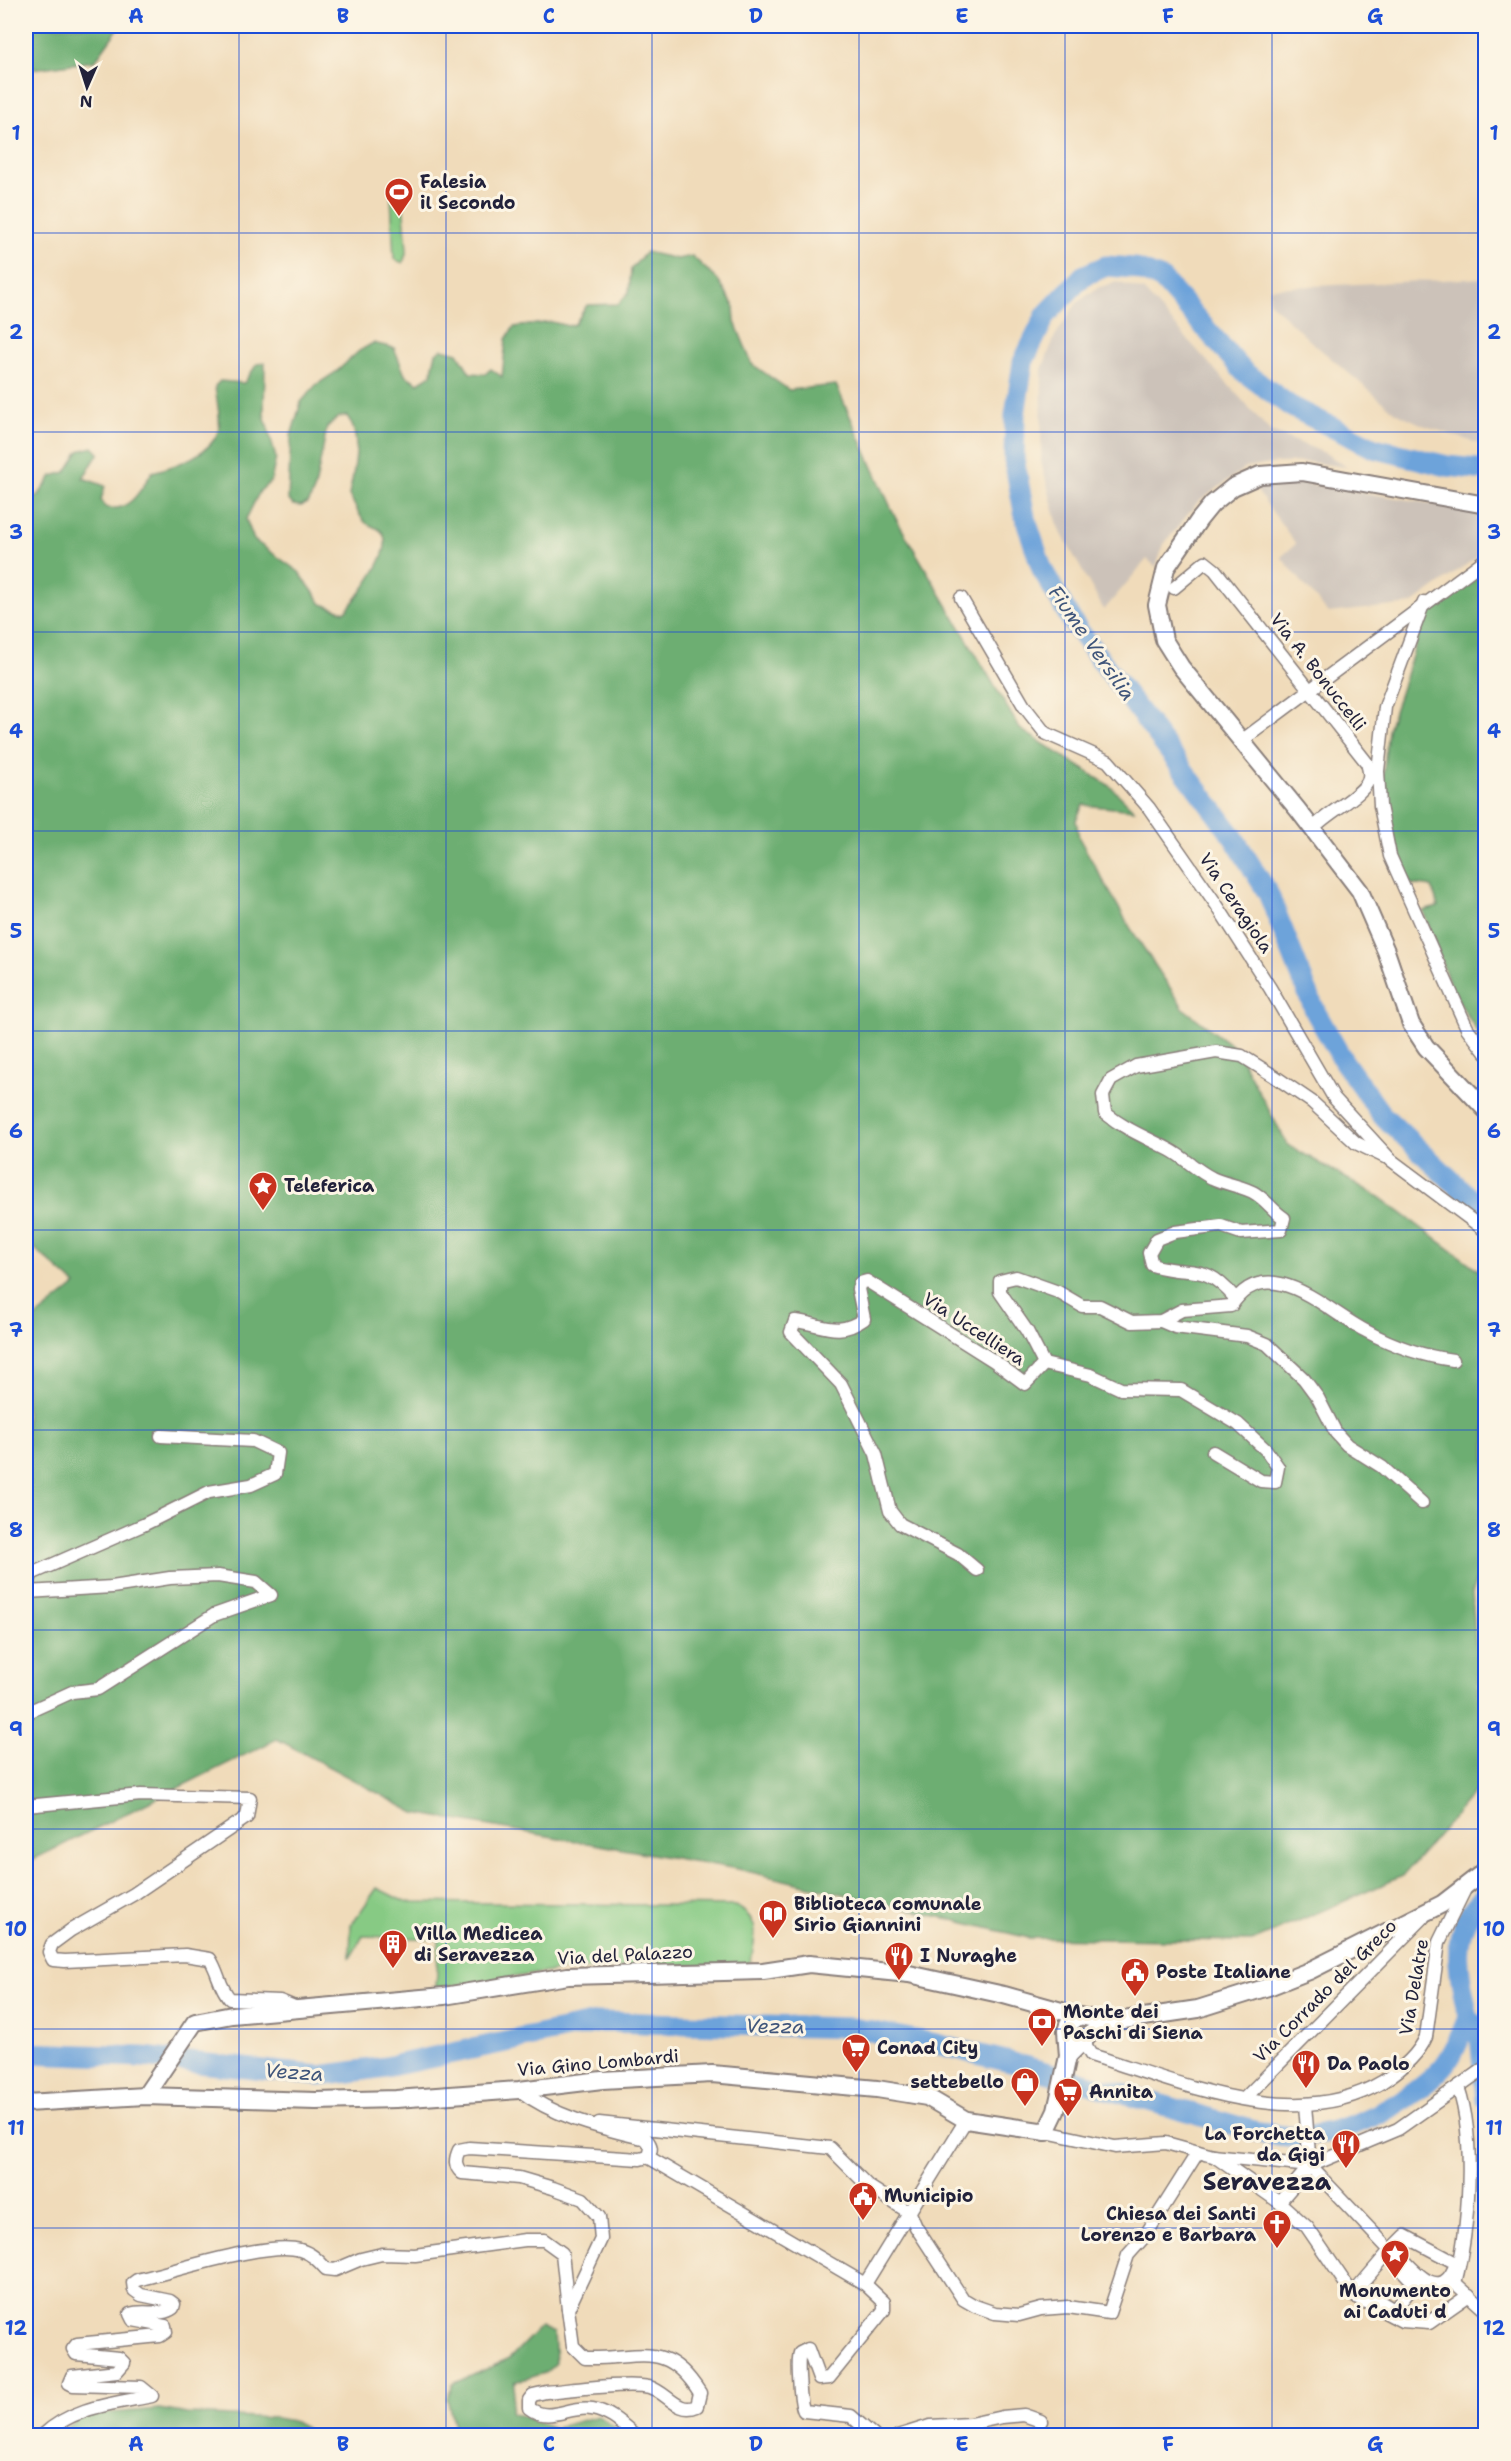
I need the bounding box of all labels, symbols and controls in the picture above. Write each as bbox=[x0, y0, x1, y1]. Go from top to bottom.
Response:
text: A bbox=[128, 3, 144, 29]
text: B bbox=[337, 3, 349, 29]
text: C bbox=[543, 3, 555, 29]
text: D bbox=[749, 3, 763, 29]
text: E bbox=[955, 3, 969, 29]
text: F bbox=[1162, 3, 1174, 29]
text: G bbox=[1367, 3, 1383, 29]
north arrow bbox=[57, 57, 117, 117]
text: N bbox=[79, 91, 93, 112]
text: 1 bbox=[11, 120, 21, 146]
text: 1 bbox=[1489, 120, 1499, 146]
place label: Falesia il Secondo bbox=[420, 170, 516, 215]
sports icon: Falesia il Secondo bbox=[383, 176, 415, 218]
text: 2 bbox=[9, 319, 23, 345]
text: 2 bbox=[1487, 319, 1501, 345]
text: 3 bbox=[9, 519, 23, 545]
text: 3 bbox=[1487, 519, 1501, 545]
water label: Fiume Versilia bbox=[1043, 580, 1141, 706]
street label: Via A. Bonuccelli bbox=[1264, 608, 1372, 736]
text: 4 bbox=[9, 718, 23, 744]
text: 4 bbox=[1487, 718, 1501, 744]
street label: Via Ceragiola bbox=[1194, 848, 1278, 958]
text: 5 bbox=[10, 918, 22, 944]
text: 5 bbox=[1488, 918, 1500, 944]
text: 6 bbox=[9, 1118, 23, 1144]
text: 6 bbox=[1487, 1118, 1501, 1144]
place icon: Teleferica bbox=[247, 1170, 279, 1212]
place label: Teleferica bbox=[284, 1174, 375, 1198]
street label: Via Uccelliera bbox=[918, 1287, 1030, 1371]
text: 7 bbox=[9, 1317, 23, 1343]
text: 7 bbox=[1487, 1317, 1501, 1343]
text: 8 bbox=[9, 1517, 23, 1543]
text: 8 bbox=[1487, 1517, 1501, 1543]
text: 9 bbox=[9, 1716, 23, 1742]
text: 9 bbox=[1487, 1716, 1501, 1742]
place label: Biblioteca comunale Sirio Giannini bbox=[794, 1892, 982, 1937]
library icon: Biblioteca comunale Sirio Giannini bbox=[757, 1898, 789, 1940]
street label: Via Corrado del Greco bbox=[1248, 1914, 1402, 2068]
text: 10 bbox=[5, 1916, 27, 1942]
text: 10 bbox=[1483, 1916, 1505, 1942]
place label: Villa Medicea di Seravezza bbox=[414, 1922, 543, 1967]
building icon: Villa Medicea di Seravezza bbox=[377, 1928, 409, 1970]
street label: Via Delatre bbox=[1394, 1937, 1434, 2037]
street label: Via del Palazzo bbox=[557, 1939, 693, 1971]
restaurant icon: I Nuraghe bbox=[883, 1940, 915, 1982]
place label: I Nuraghe bbox=[920, 1944, 1017, 1968]
public building icon: Poste Italiane bbox=[1119, 1956, 1151, 1998]
place label: Poste Italiane bbox=[1156, 1960, 1291, 1984]
place label: Monte dei Paschi di Siena bbox=[1063, 2000, 1204, 2045]
bank icon: Monte dei Paschi di Siena bbox=[1026, 2006, 1058, 2048]
water label: Vezza bbox=[745, 2012, 805, 2040]
supermarket icon: Conad City bbox=[840, 2032, 872, 2074]
place label: Conad City bbox=[877, 2036, 978, 2060]
street label: Via Gino Lombardi bbox=[516, 2044, 680, 2082]
restaurant icon: Da Paolo bbox=[1290, 2048, 1322, 2090]
place label: Da Paolo bbox=[1327, 2052, 1410, 2076]
water label: Vezza bbox=[264, 2057, 324, 2087]
shop icon: settebello bbox=[1009, 2066, 1041, 2108]
place label: settebello bbox=[910, 2070, 1004, 2094]
supermarket icon: Annita bbox=[1052, 2076, 1084, 2118]
place label: Annita bbox=[1089, 2080, 1154, 2104]
text: 11 bbox=[7, 2115, 25, 2141]
text: 11 bbox=[1485, 2115, 1503, 2141]
place label: La Forchetta da Gigi bbox=[1204, 2122, 1326, 2167]
restaurant icon: La Forchetta da Gigi bbox=[1330, 2128, 1362, 2170]
district label: Seravezza bbox=[1203, 2166, 1332, 2198]
public building icon: Municipio bbox=[847, 2180, 879, 2222]
place label: Municipio bbox=[884, 2184, 974, 2208]
place label: Chiesa dei Santi Lorenzo e Barbara bbox=[1081, 2202, 1257, 2247]
church icon: Chiesa dei Santi Lorenzo e Barbara bbox=[1261, 2208, 1293, 2250]
place icon: Monumento ai Caduti d bbox=[1379, 2238, 1411, 2280]
place label: Monumento ai Caduti d bbox=[1339, 2279, 1451, 2324]
text: 12 bbox=[5, 2315, 27, 2341]
text: 12 bbox=[1483, 2315, 1505, 2341]
text: A bbox=[128, 2431, 144, 2457]
text: B bbox=[337, 2431, 349, 2457]
text: C bbox=[543, 2431, 555, 2457]
text: D bbox=[749, 2431, 763, 2457]
text: E bbox=[955, 2431, 969, 2457]
text: F bbox=[1162, 2431, 1174, 2457]
text: G bbox=[1367, 2431, 1383, 2457]

